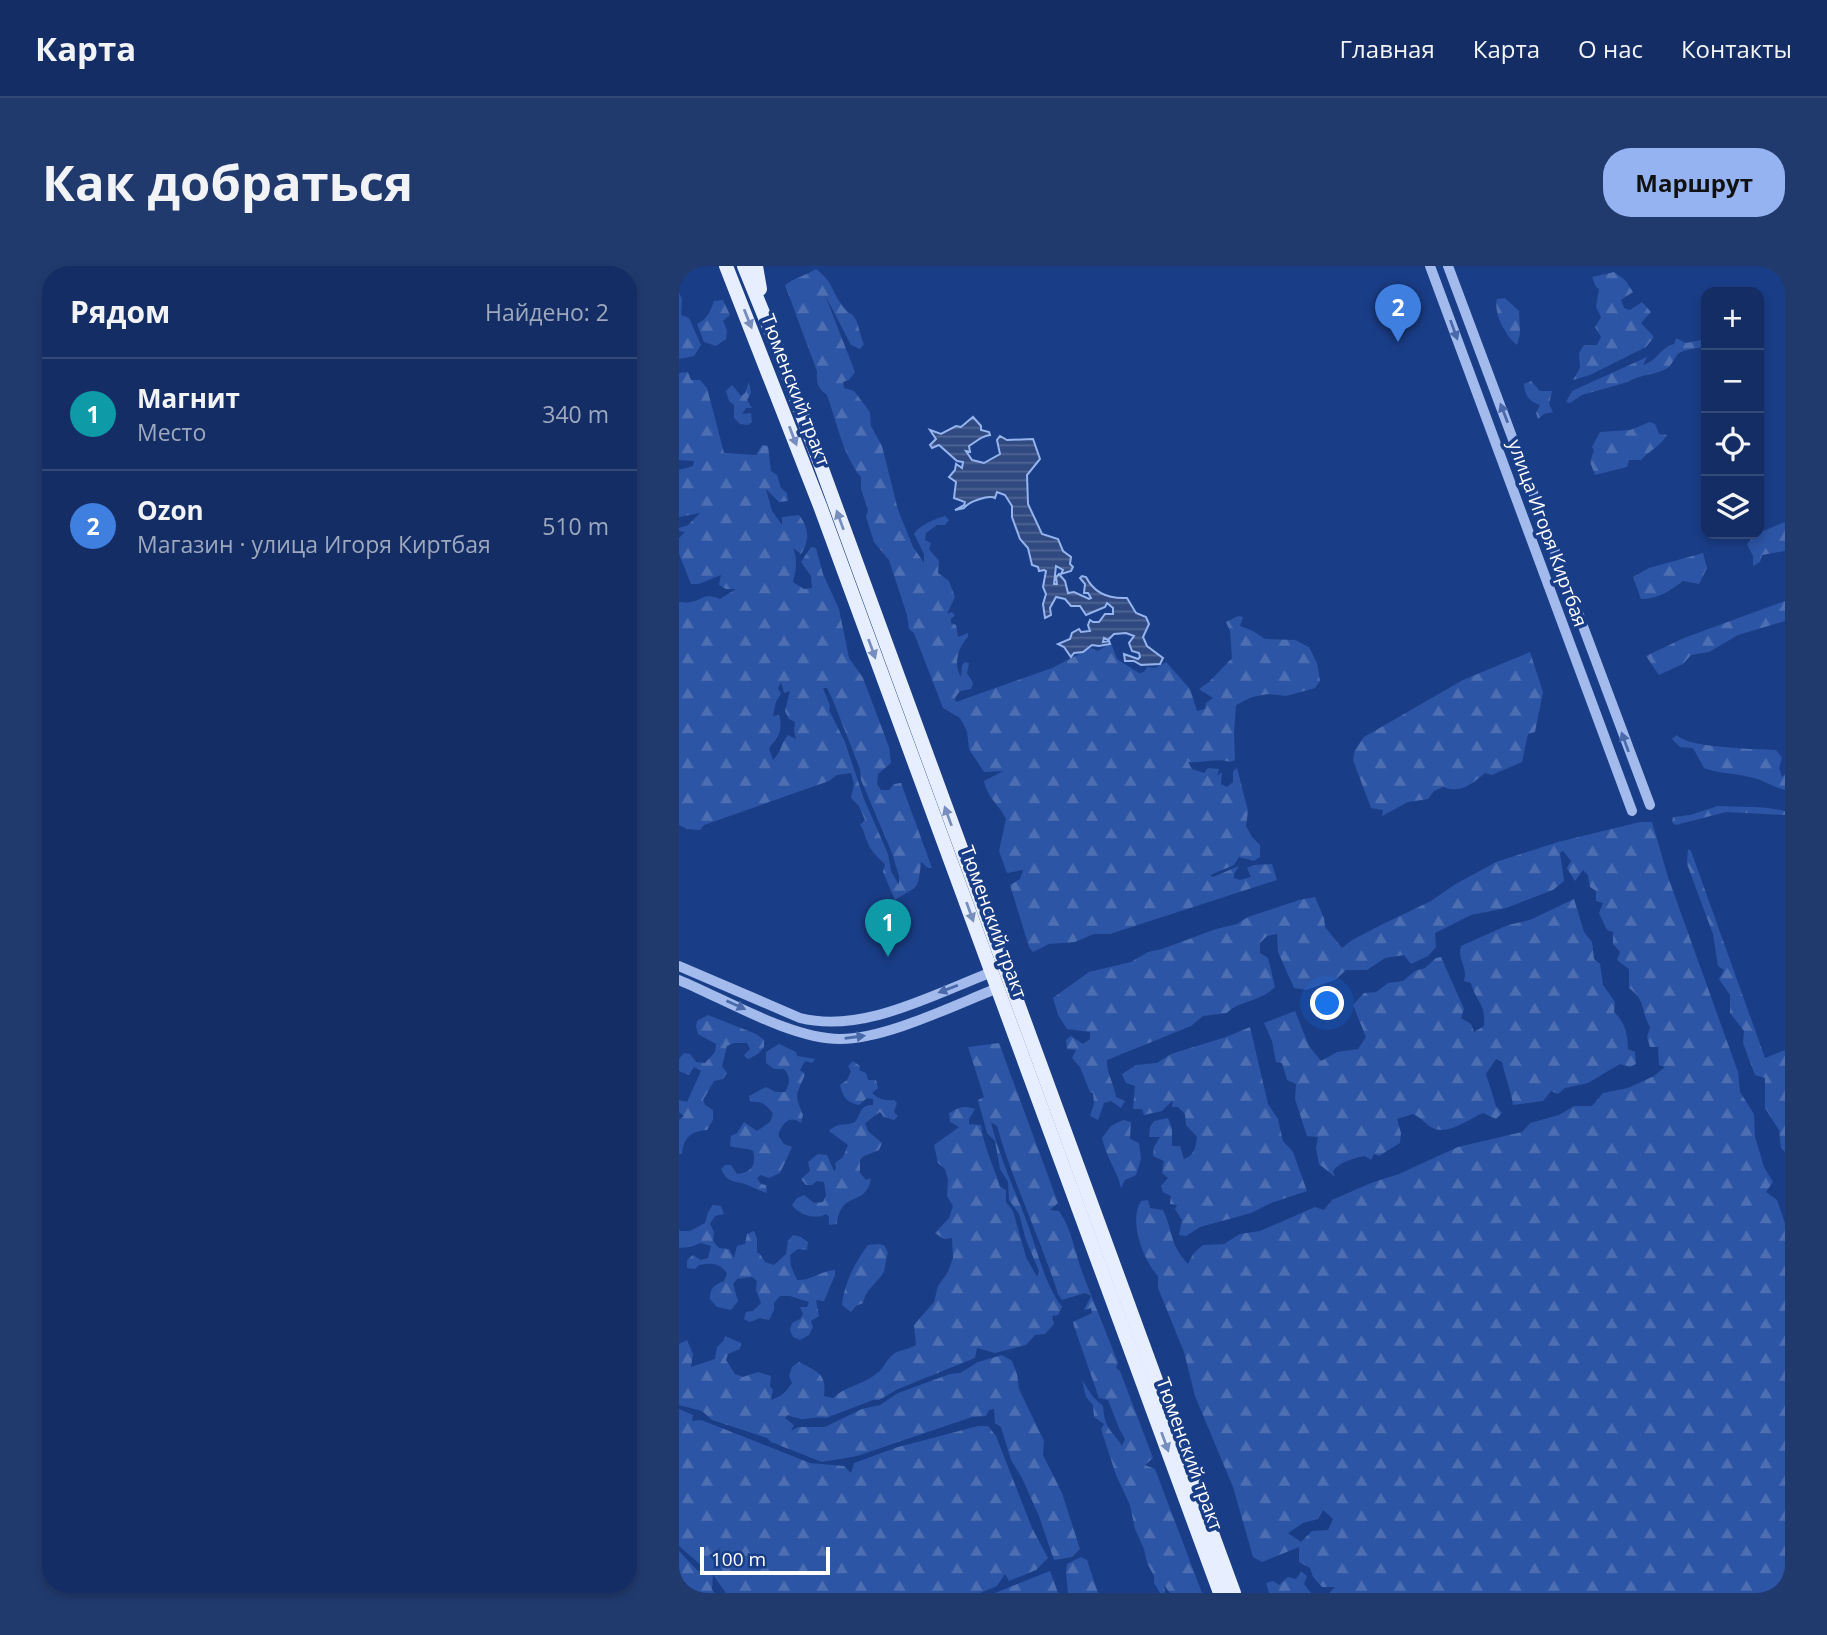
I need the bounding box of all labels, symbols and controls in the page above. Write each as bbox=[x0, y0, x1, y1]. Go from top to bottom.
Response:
text: Карта bbox=[35, 26, 136, 71]
text: Главная bbox=[1340, 32, 1435, 65]
text: Карта bbox=[1473, 32, 1540, 65]
text: О нас bbox=[1578, 32, 1643, 65]
text: Контакты bbox=[1681, 32, 1792, 65]
button: Маршрут bbox=[1603, 148, 1785, 217]
text: Как добраться bbox=[42, 149, 413, 215]
pin: 2 bbox=[1375, 284, 1421, 342]
map controls bbox=[1701, 287, 1764, 539]
button: + bbox=[1701, 287, 1764, 350]
text: Рядом bbox=[70, 291, 170, 332]
text: Найдено: 2 bbox=[485, 296, 609, 328]
one-way arrow bbox=[743, 309, 754, 330]
street label: Тюменский тракт bbox=[755, 310, 837, 470]
one-way arrow bbox=[1449, 320, 1460, 341]
button: − bbox=[1701, 350, 1764, 413]
text: Магнит bbox=[137, 380, 240, 416]
text: 1 bbox=[86, 398, 100, 430]
text: 340 m bbox=[542, 398, 609, 430]
one-way arrow bbox=[1498, 403, 1509, 424]
button: locate bbox=[1701, 413, 1764, 476]
text: Место bbox=[137, 416, 206, 448]
one-way arrow bbox=[788, 426, 799, 447]
street label: улица Игоря Киртбая bbox=[1502, 436, 1594, 630]
button: layers bbox=[1701, 476, 1764, 539]
text: Ozon bbox=[137, 492, 204, 528]
text: 2 bbox=[86, 510, 100, 542]
text: 510 m bbox=[542, 510, 609, 542]
one-way arrow bbox=[834, 510, 845, 531]
text: Магазин · улица Игоря Киртбая bbox=[137, 528, 491, 560]
one-way arrow bbox=[867, 639, 878, 660]
one-way arrow bbox=[1620, 731, 1631, 752]
one-way arrow bbox=[942, 806, 953, 827]
street label: Тюменский тракт bbox=[954, 842, 1034, 1002]
pin: 1 bbox=[865, 899, 911, 957]
one-way arrow bbox=[965, 901, 976, 922]
one-way arrow bbox=[937, 984, 958, 995]
your location bbox=[1310, 986, 1344, 1020]
one-way arrow bbox=[726, 1000, 747, 1011]
one-way arrow bbox=[844, 1031, 866, 1042]
street label: Тюменский тракт bbox=[1150, 1374, 1230, 1534]
one-way arrow bbox=[1160, 1431, 1171, 1452]
scale bar bbox=[700, 1544, 829, 1576]
text: 100 m bbox=[711, 1546, 766, 1572]

